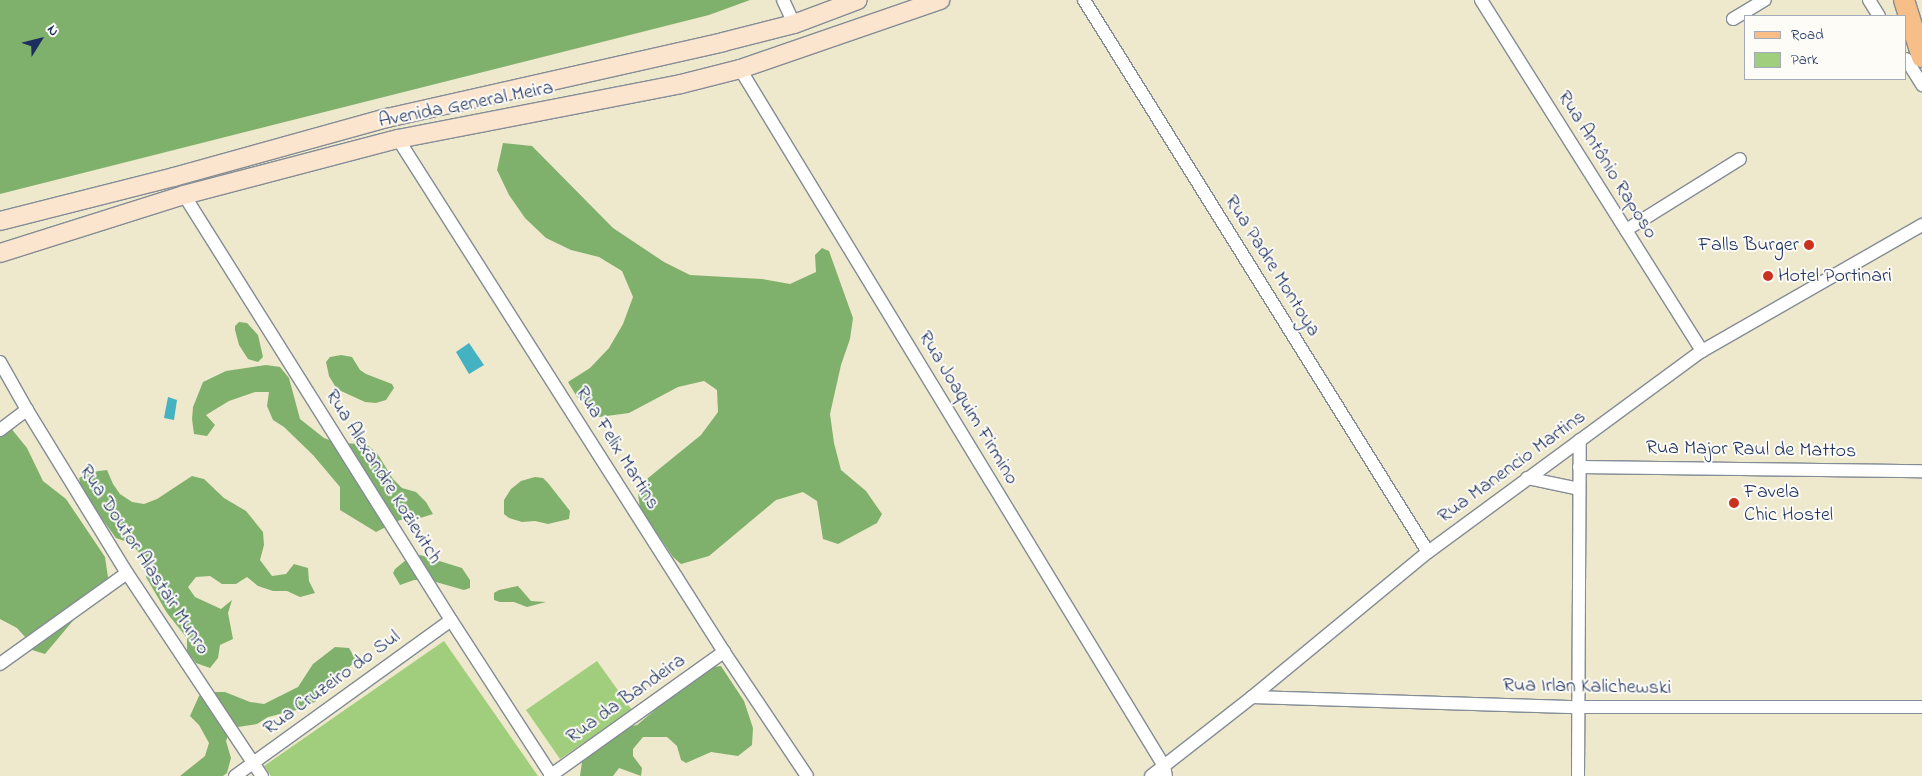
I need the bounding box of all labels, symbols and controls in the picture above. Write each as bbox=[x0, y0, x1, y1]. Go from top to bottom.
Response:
north arrow bbox=[15, 15, 65, 65]
legend bbox=[1744, 15, 1907, 80]
text: N bbox=[41, 21, 64, 41]
text: Road bbox=[1791, 24, 1824, 46]
text: Park bbox=[1791, 49, 1818, 71]
street label: Avenida General Meira bbox=[377, 76, 555, 134]
street label: Rua Antônio Raposo bbox=[1552, 87, 1662, 243]
street label: Rua Padre Montoya bbox=[1219, 191, 1325, 341]
place label: Falls Burger bbox=[1698, 233, 1799, 257]
marker: Falls Burger bbox=[1803, 239, 1815, 251]
place label: Hotel Portinari bbox=[1778, 264, 1892, 288]
marker: Hotel Portinari bbox=[1762, 270, 1774, 282]
street label: Rua Joaquim Firmino bbox=[913, 327, 1023, 489]
street label: Rua Felix Martins bbox=[570, 382, 664, 514]
street label: Rua Alexandre Kozievitch bbox=[319, 385, 447, 569]
street label: Rua Manencio Martins bbox=[1433, 405, 1591, 529]
street label: Rua Major Raul de Mattos bbox=[1646, 436, 1856, 464]
street label: Rua Doutor Alastair Munro bbox=[73, 460, 215, 660]
place label: Favela Chic Hostel bbox=[1744, 480, 1833, 527]
marker: Favela Chic Hostel bbox=[1728, 497, 1740, 509]
street label: Rua Cruzeiro do Sul bbox=[259, 625, 405, 741]
street label: Rua da Bandeira bbox=[562, 649, 690, 749]
street label: Rua Irlan Kalichewski bbox=[1502, 674, 1672, 700]

